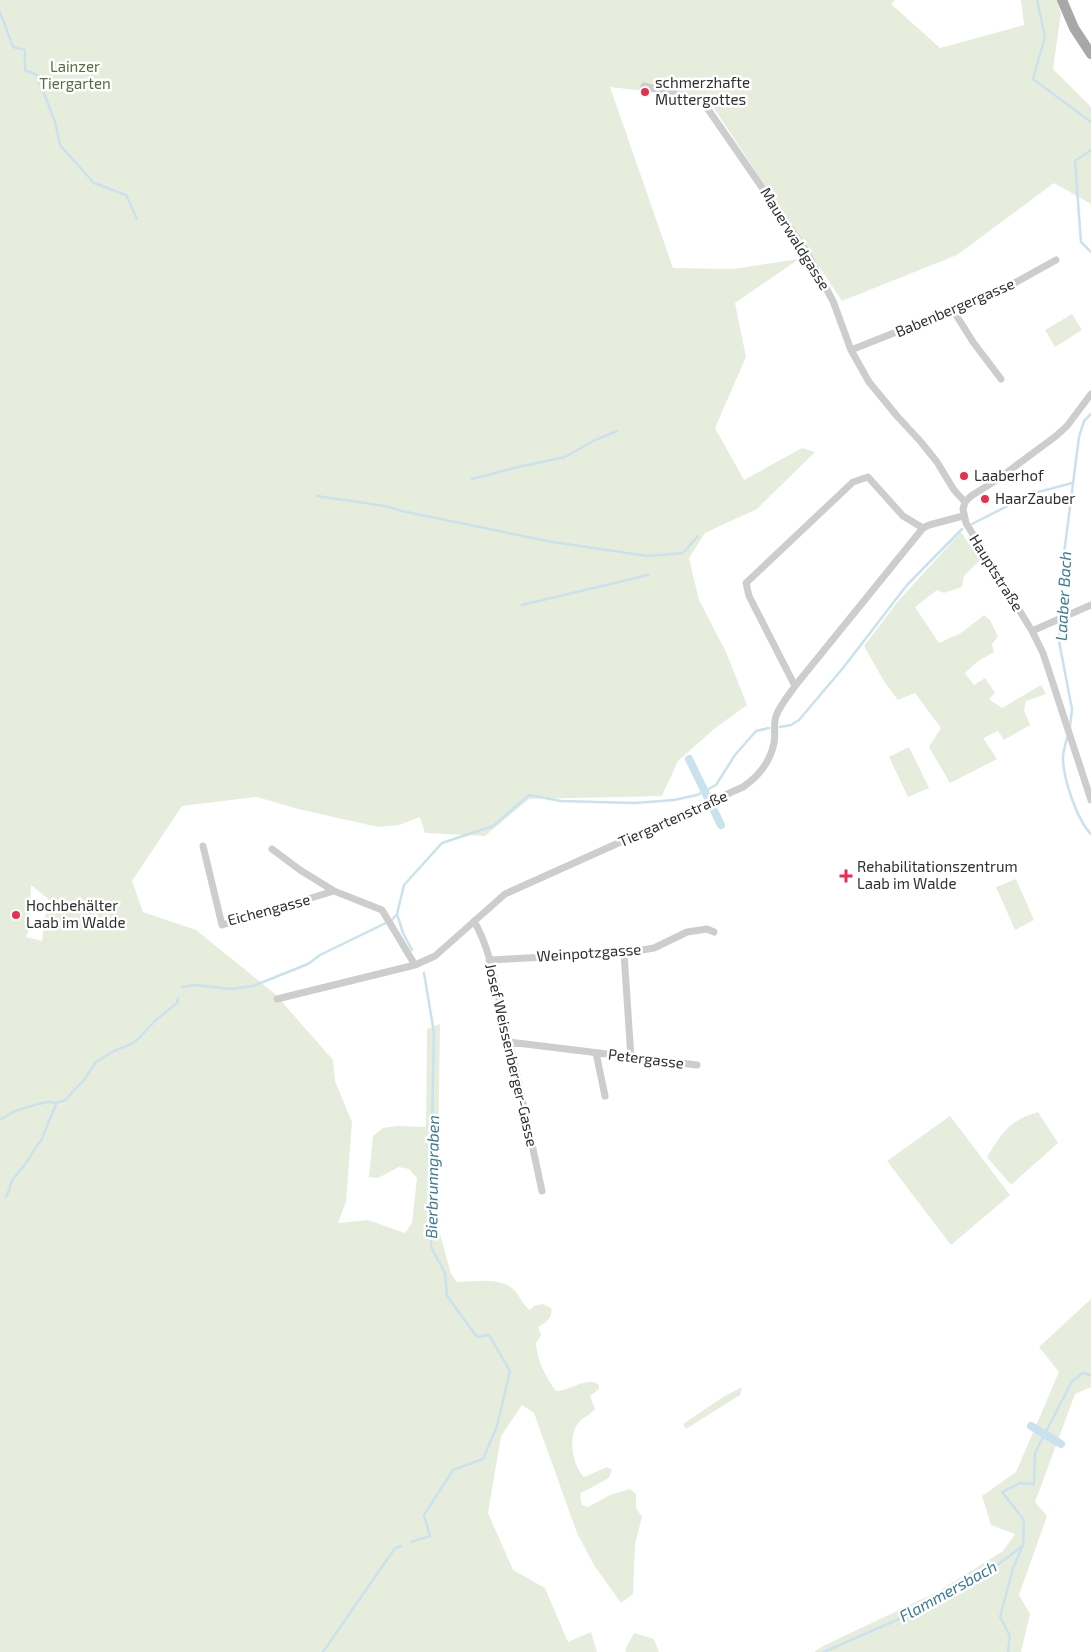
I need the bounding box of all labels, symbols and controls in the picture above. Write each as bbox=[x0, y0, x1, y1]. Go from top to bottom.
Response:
park label: Lainzer Tiergarten bbox=[39, 57, 111, 92]
place label: schmerzhafte Muttergottes bbox=[655, 73, 750, 108]
marker: schmerzhafte Muttergottes bbox=[639, 86, 651, 98]
street label: Mauerwaldgasse bbox=[757, 184, 835, 293]
street label: Babenbergergasse bbox=[892, 274, 1017, 340]
place label: Laaberhof bbox=[974, 466, 1044, 484]
marker: Laaberhof bbox=[958, 470, 970, 482]
place label: HaarZauber bbox=[995, 489, 1075, 507]
marker: HaarZauber bbox=[979, 493, 991, 505]
street label: Hauptstraße bbox=[966, 531, 1028, 614]
water label: Laaber Bach bbox=[1051, 551, 1074, 641]
street label: Tiergartenstraße bbox=[615, 786, 730, 850]
place label: Rehabilitationszentrum Laab im Walde bbox=[857, 857, 1018, 892]
marker: Rehabilitationszentrum Laab im Walde bbox=[839, 869, 853, 883]
street label: Eichengasse bbox=[225, 889, 312, 929]
place label: Hochbehälter Laab im Walde bbox=[26, 896, 125, 931]
marker: Hochbehälter Laab im Walde bbox=[10, 909, 22, 921]
street label: Weinpotzgasse bbox=[536, 939, 642, 965]
street label: Josef Weissenberger-Gasse bbox=[482, 961, 542, 1148]
street label: Petergasse bbox=[607, 1044, 685, 1072]
water label: Bierbrunngraben bbox=[421, 1115, 442, 1239]
water label: Flammersbach bbox=[896, 1556, 1000, 1625]

